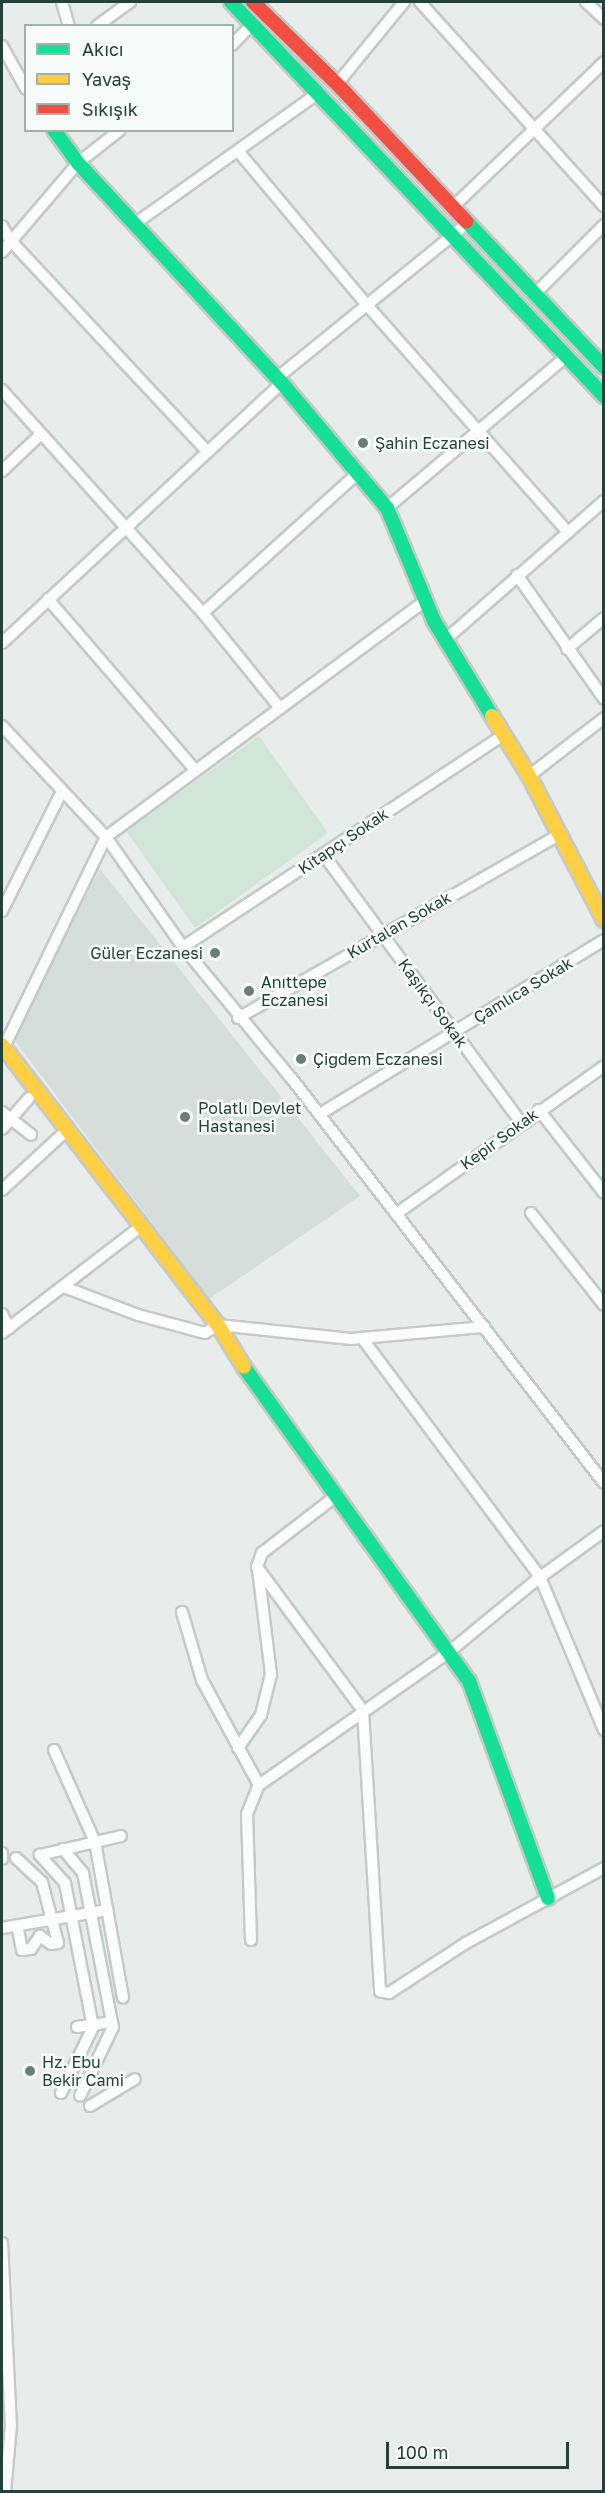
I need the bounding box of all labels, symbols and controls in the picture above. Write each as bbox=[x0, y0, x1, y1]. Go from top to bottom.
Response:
legend bbox=[24, 24, 234, 132]
text: Akıcı bbox=[82, 38, 124, 60]
text: Yavaş bbox=[82, 68, 131, 90]
text: Sıkışık bbox=[82, 98, 138, 120]
place label: Şahin Eczanesi bbox=[375, 433, 490, 453]
marker: Şahin Eczanesi bbox=[356, 436, 370, 450]
street label: Kitapçı Sokak bbox=[294, 804, 392, 878]
street label: Kurtalan Sokak bbox=[343, 887, 455, 963]
place label: Güler Eczanesi bbox=[90, 943, 203, 963]
marker: Güler Eczanesi bbox=[208, 946, 222, 960]
street label: Çamlıca Sokak bbox=[470, 953, 576, 1027]
street label: Kaşıkçı Sokak bbox=[394, 955, 472, 1051]
place label: Anıttepe Eczanesi bbox=[261, 972, 328, 1010]
marker: Anıttepe Eczanesi bbox=[242, 984, 256, 998]
place label: Çiğdem Eczanesi bbox=[313, 1049, 443, 1069]
marker: Çiğdem Eczanesi bbox=[294, 1052, 308, 1066]
place label: Polatlı Devlet Hastanesi bbox=[198, 1098, 301, 1136]
street label: Kepir Sokak bbox=[456, 1104, 542, 1174]
marker: Polatlı Devlet Hastanesi bbox=[176, 1108, 194, 1126]
place label: Hz. Ebu Bekir Cami bbox=[42, 2052, 124, 2090]
marker: Hz. Ebu Bekir Cami bbox=[23, 2064, 37, 2078]
scale bar bbox=[389, 2430, 572, 2468]
text: 100 m bbox=[397, 2441, 448, 2463]

